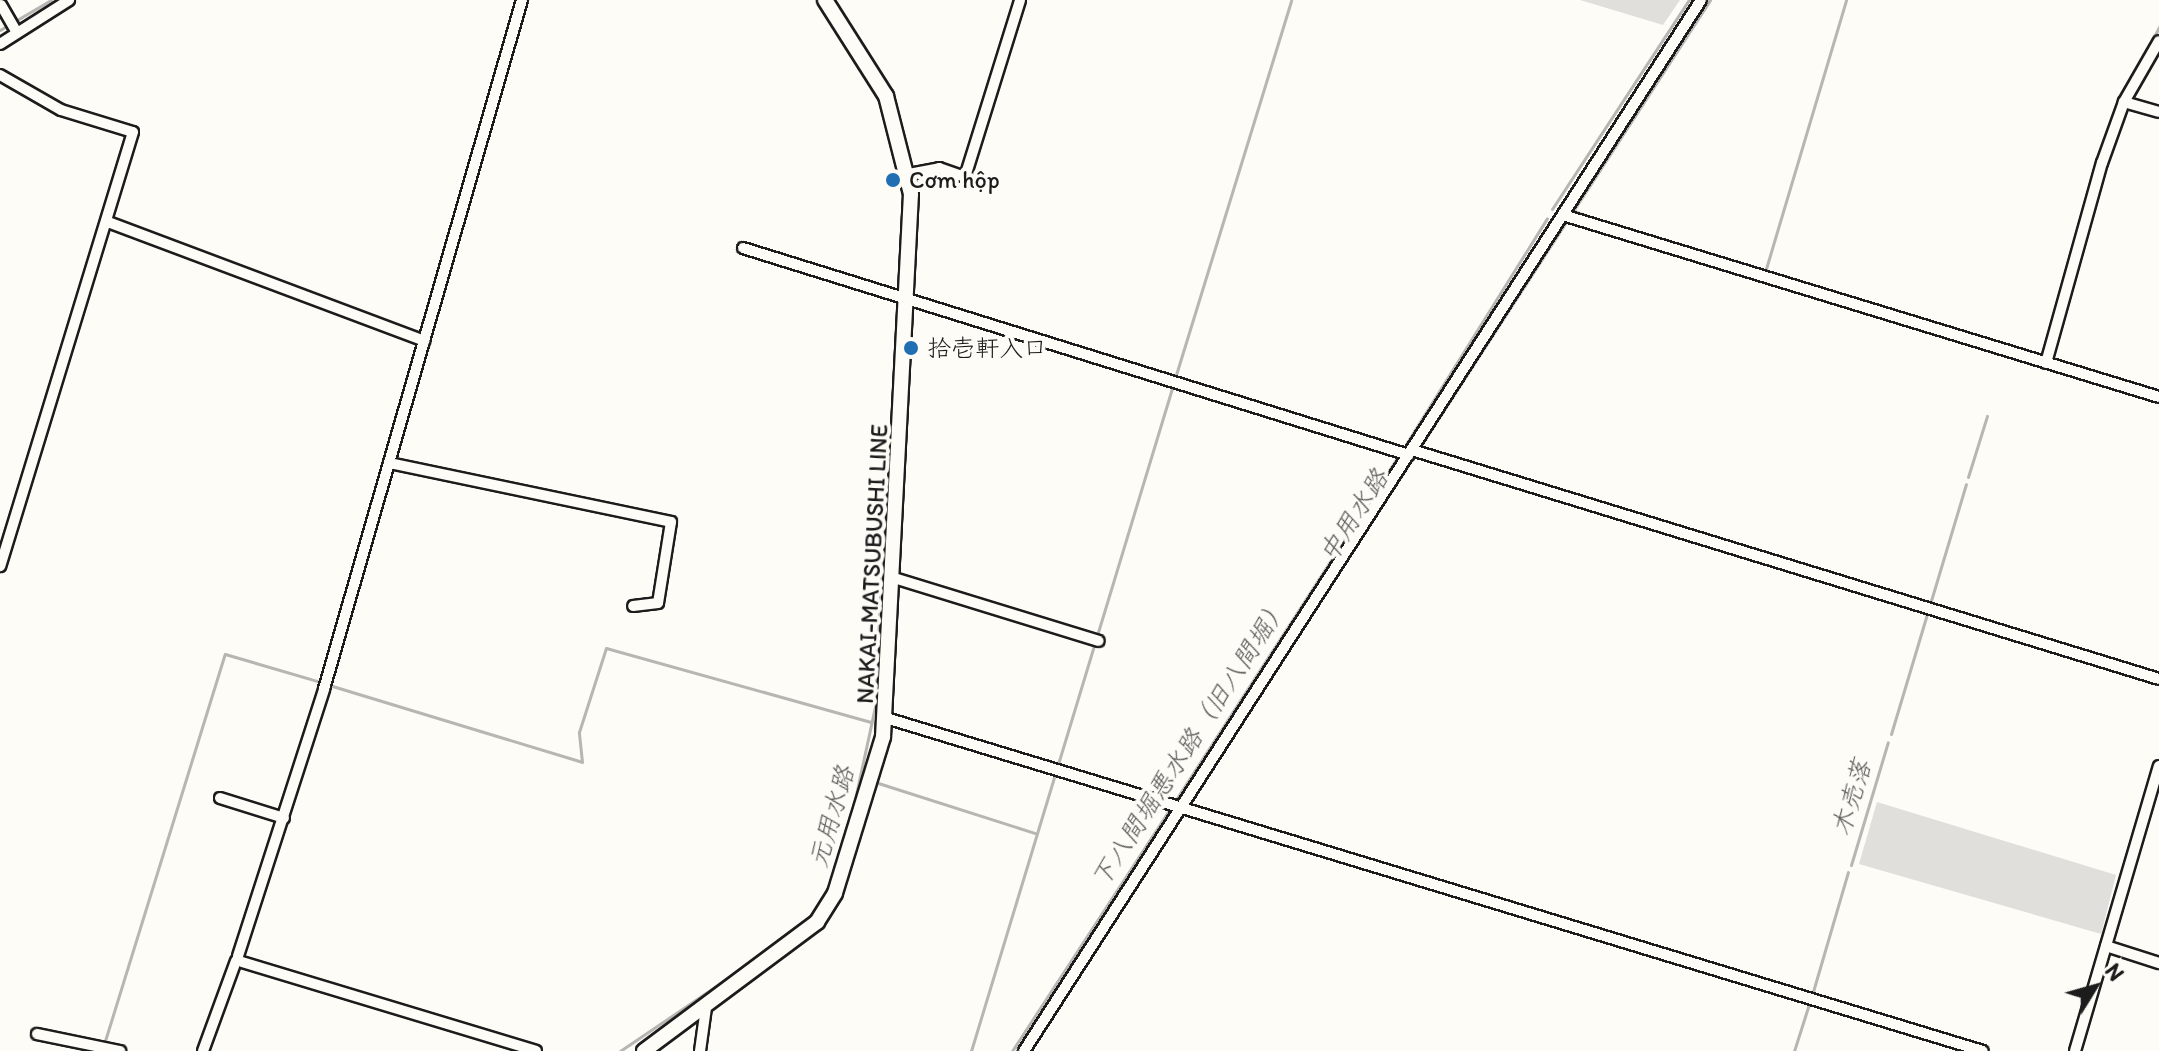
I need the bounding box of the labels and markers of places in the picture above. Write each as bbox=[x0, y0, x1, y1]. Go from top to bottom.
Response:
place label: Cơm hộp bbox=[909, 166, 1000, 194]
marker: Cơm hộp bbox=[884, 171, 902, 189]
place label: 拾壱軒入口 bbox=[927, 334, 1047, 362]
marker: 拾壱軒入口 bbox=[902, 339, 920, 357]

